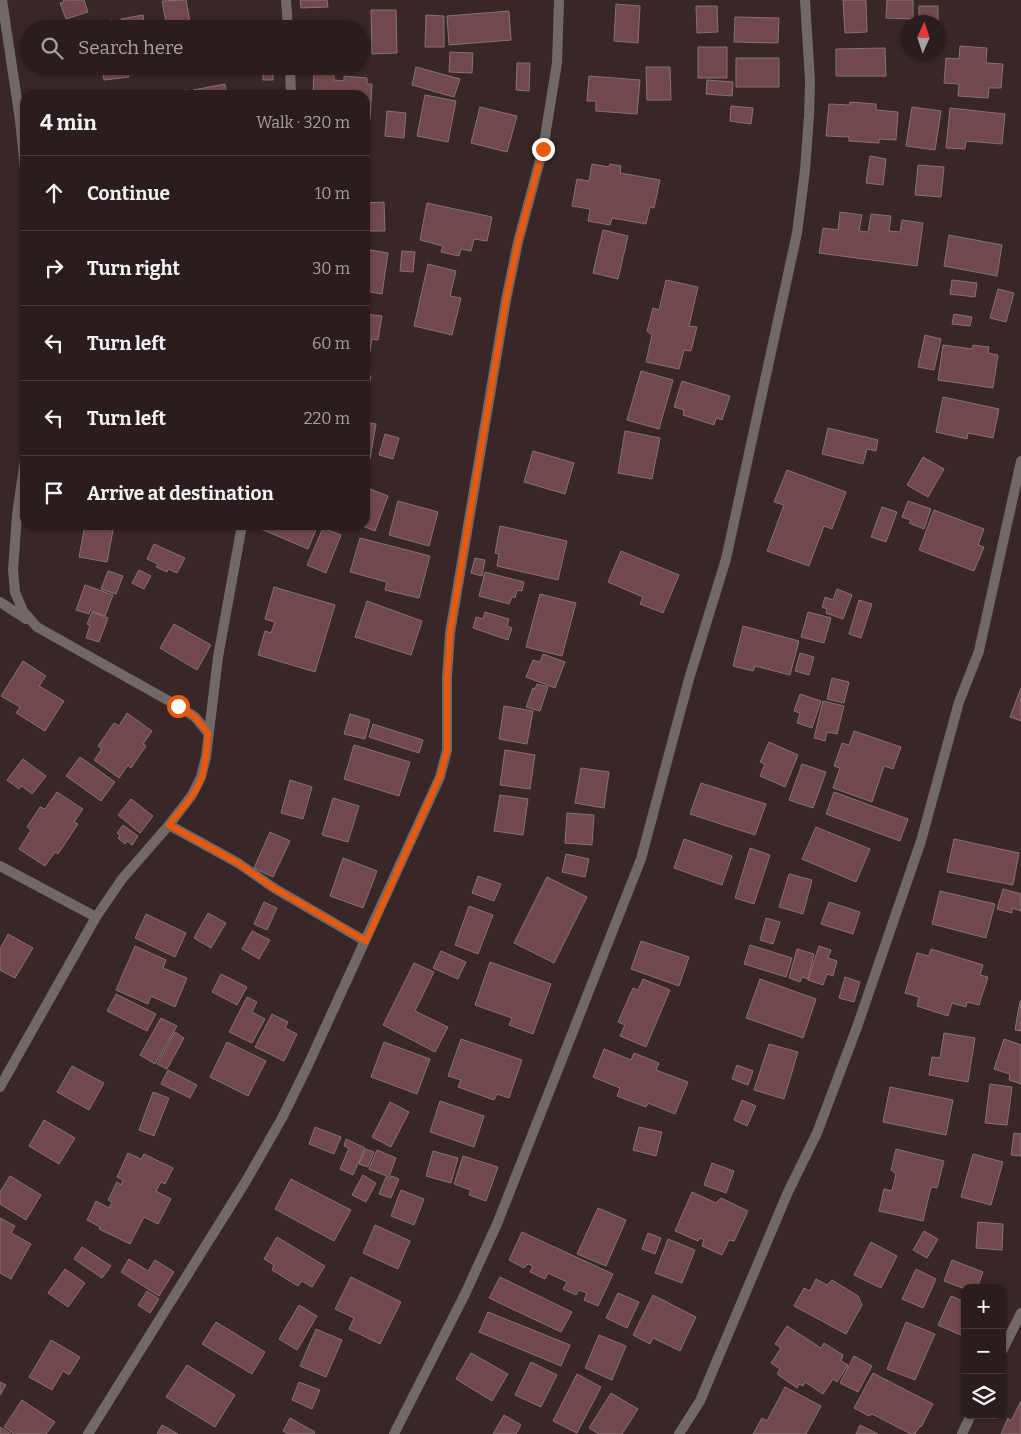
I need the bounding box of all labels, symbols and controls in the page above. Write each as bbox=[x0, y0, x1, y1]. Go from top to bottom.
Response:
north arrow bbox=[901, 15, 946, 60]
search box bbox=[20, 20, 370, 75]
icon: search bbox=[38, 34, 66, 62]
text: Search here bbox=[78, 36, 183, 59]
text: 4 min bbox=[40, 110, 97, 136]
text: Walk · 320 m bbox=[256, 113, 350, 132]
route end bbox=[532, 138, 555, 161]
icon: ahead bbox=[40, 179, 68, 207]
text: Continue bbox=[87, 182, 170, 205]
text: 10 m bbox=[315, 184, 350, 203]
icon: right bbox=[40, 254, 68, 282]
text: Turn right bbox=[87, 257, 180, 280]
text: 30 m bbox=[312, 259, 350, 278]
icon: left bbox=[40, 329, 68, 357]
text: Turn left bbox=[87, 332, 166, 355]
text: 60 m bbox=[312, 334, 350, 353]
icon: left bbox=[40, 404, 68, 432]
text: Turn left bbox=[87, 407, 166, 430]
text: 220 m bbox=[304, 409, 350, 428]
icon: arrive bbox=[40, 479, 68, 507]
text: Arrive at destination bbox=[87, 482, 274, 505]
route start bbox=[167, 695, 190, 718]
map controls bbox=[961, 1284, 1006, 1419]
button: + bbox=[961, 1284, 1006, 1329]
button: − bbox=[961, 1329, 1006, 1374]
button: layers bbox=[961, 1374, 1006, 1419]

